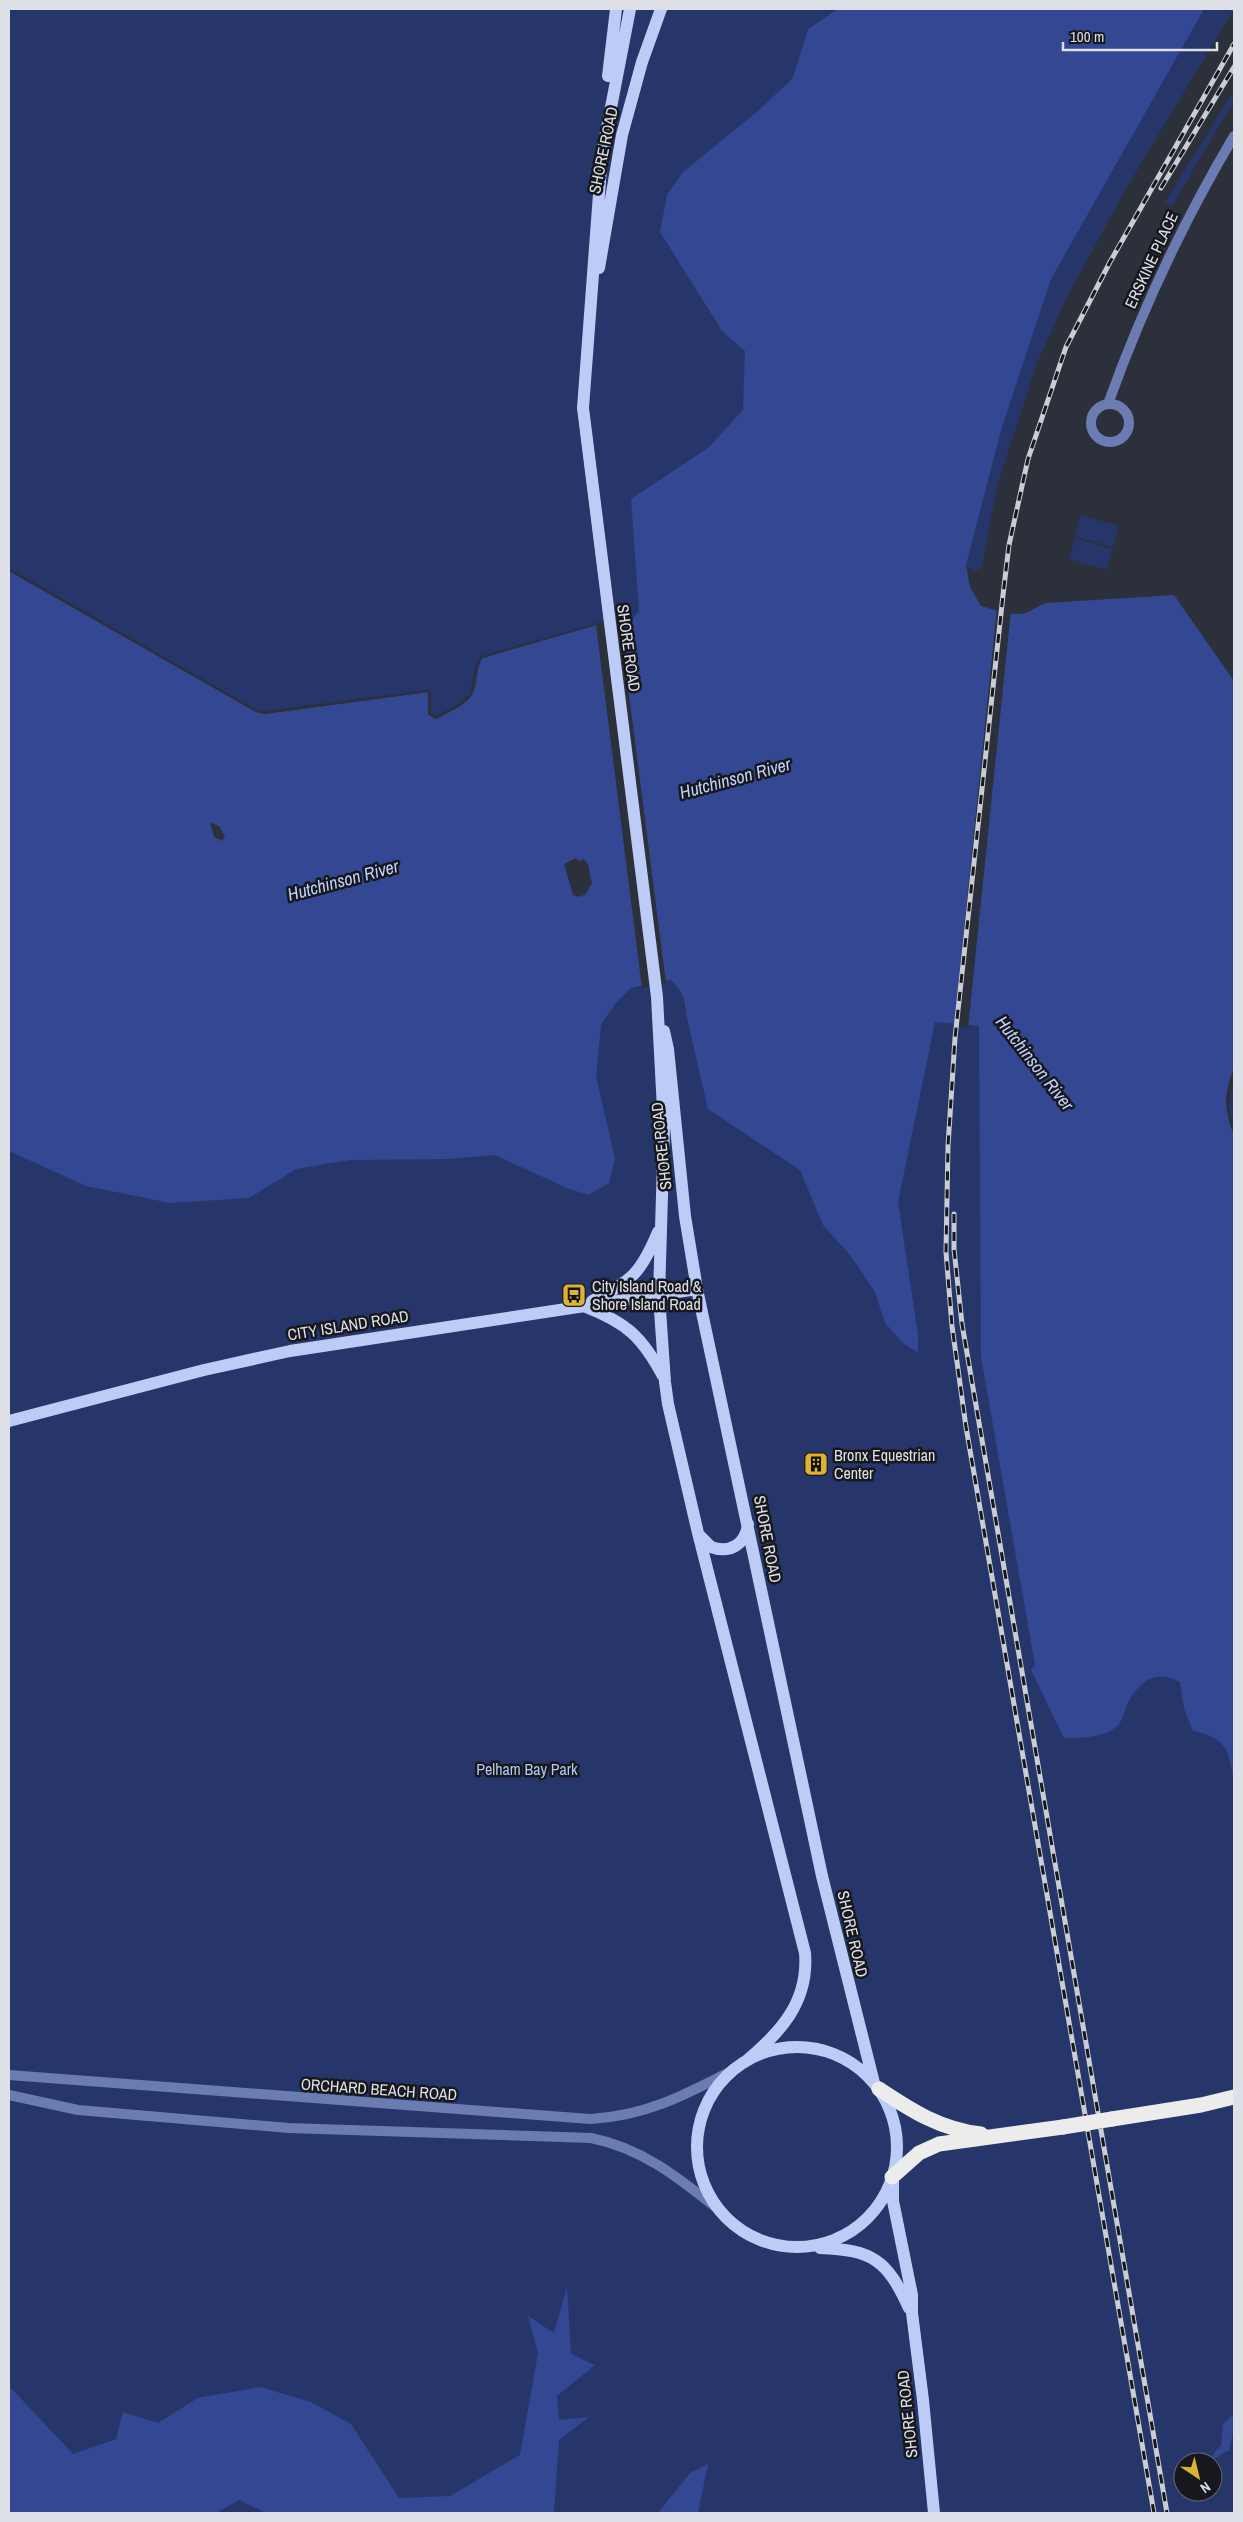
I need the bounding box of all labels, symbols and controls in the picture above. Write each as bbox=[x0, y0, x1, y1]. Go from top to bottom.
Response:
scale bar bbox=[1063, 20, 1217, 52]
text: 100 m bbox=[1070, 26, 1104, 47]
street label: SHORE ROAD bbox=[583, 105, 623, 195]
street label: ERSKINE PLACE bbox=[1119, 208, 1183, 312]
street label: SHORE ROAD bbox=[612, 603, 646, 693]
water label: Hutchinson River bbox=[677, 751, 794, 805]
water label: Hutchinson River bbox=[285, 853, 402, 907]
water label: Hutchinson River bbox=[990, 1010, 1081, 1116]
street label: SHORE ROAD bbox=[645, 1101, 677, 1191]
place label: City Island Road & Shore Island Road bbox=[592, 1275, 702, 1315]
bus stop icon: City Island Road & Shore Island Road bbox=[561, 1282, 587, 1308]
street label: CITY ISLAND ROAD bbox=[286, 1305, 410, 1345]
place label: Bronx Equestrian Center bbox=[834, 1444, 935, 1484]
building icon: Bronx Equestrian Center bbox=[803, 1451, 829, 1477]
street label: SHORE ROAD bbox=[749, 1494, 787, 1584]
park label: Pelham Bay Park bbox=[476, 1758, 578, 1780]
street label: SHORE ROAD bbox=[832, 1889, 874, 1979]
street label: ORCHARD BEACH ROAD bbox=[300, 2073, 458, 2105]
street label: SHORE ROAD bbox=[891, 2369, 923, 2459]
north arrow bbox=[1173, 2452, 1223, 2502]
text: N bbox=[1197, 2478, 1214, 2497]

